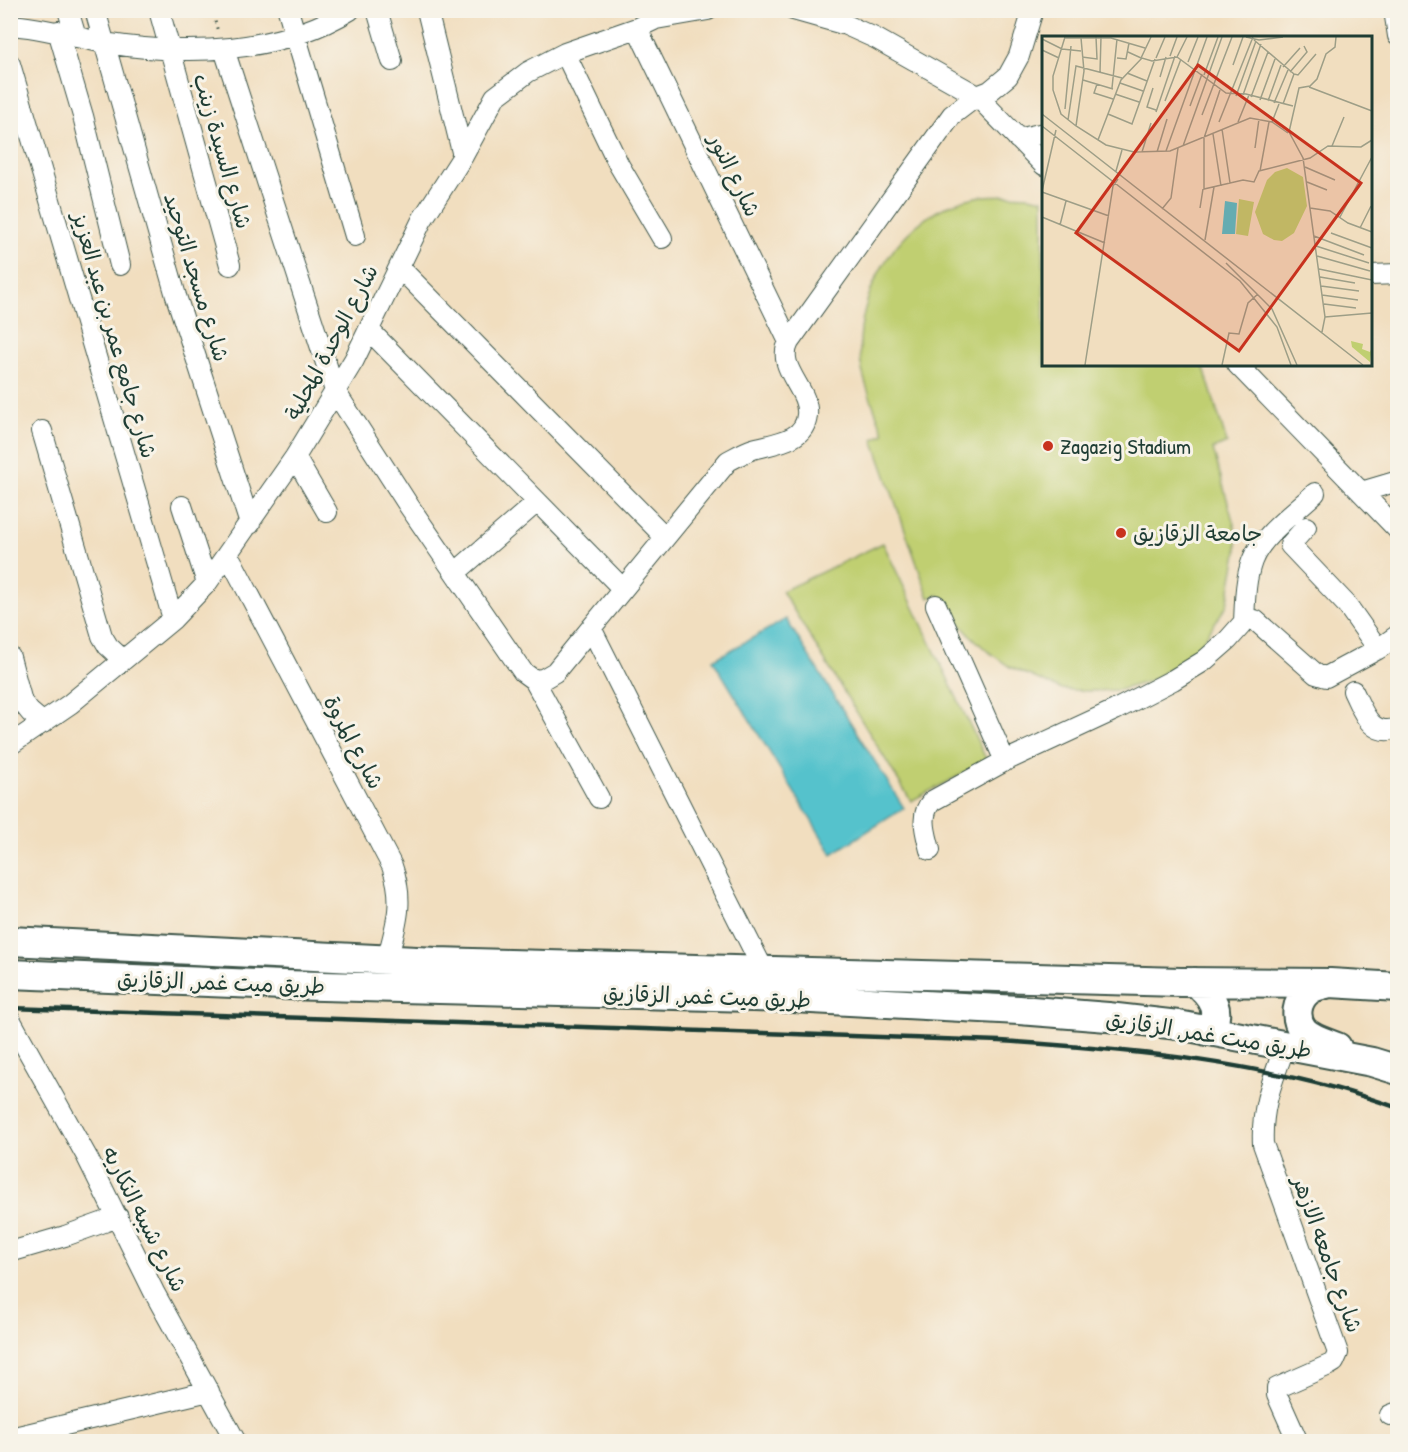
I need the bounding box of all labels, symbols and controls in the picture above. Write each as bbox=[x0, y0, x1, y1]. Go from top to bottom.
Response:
inset map bbox=[1042, 36, 1372, 366]
street label: شارع السيدة زينب bbox=[186, 70, 259, 232]
street label: شارع النور bbox=[700, 127, 768, 222]
street label: شارع مسجد التوحيد bbox=[156, 189, 237, 365]
street label: شارع جامع عمر بن عبد العزيز bbox=[63, 207, 164, 462]
street label: شارع الوحدة المحلية bbox=[277, 259, 386, 426]
place label: Zagazig Stadium bbox=[1060, 431, 1191, 461]
marker: Zagazig Stadium bbox=[1041, 439, 1055, 453]
place label: جامعة الزقازيق bbox=[1133, 518, 1262, 548]
marker: جامعة الزقازيق bbox=[1114, 526, 1128, 540]
street label: شارع المروة bbox=[316, 690, 391, 795]
street label: طريق ميت غمر, الزقازيق bbox=[117, 963, 325, 1001]
street label: طريق ميت غمر, الزقازيق bbox=[603, 977, 811, 1015]
street label: طريق ميت غمر, الزقازيق bbox=[1104, 1003, 1314, 1065]
street label: شارع شيبه النكاريه bbox=[95, 1141, 195, 1297]
street label: شارع جامعه الازهر bbox=[1284, 1169, 1370, 1337]

